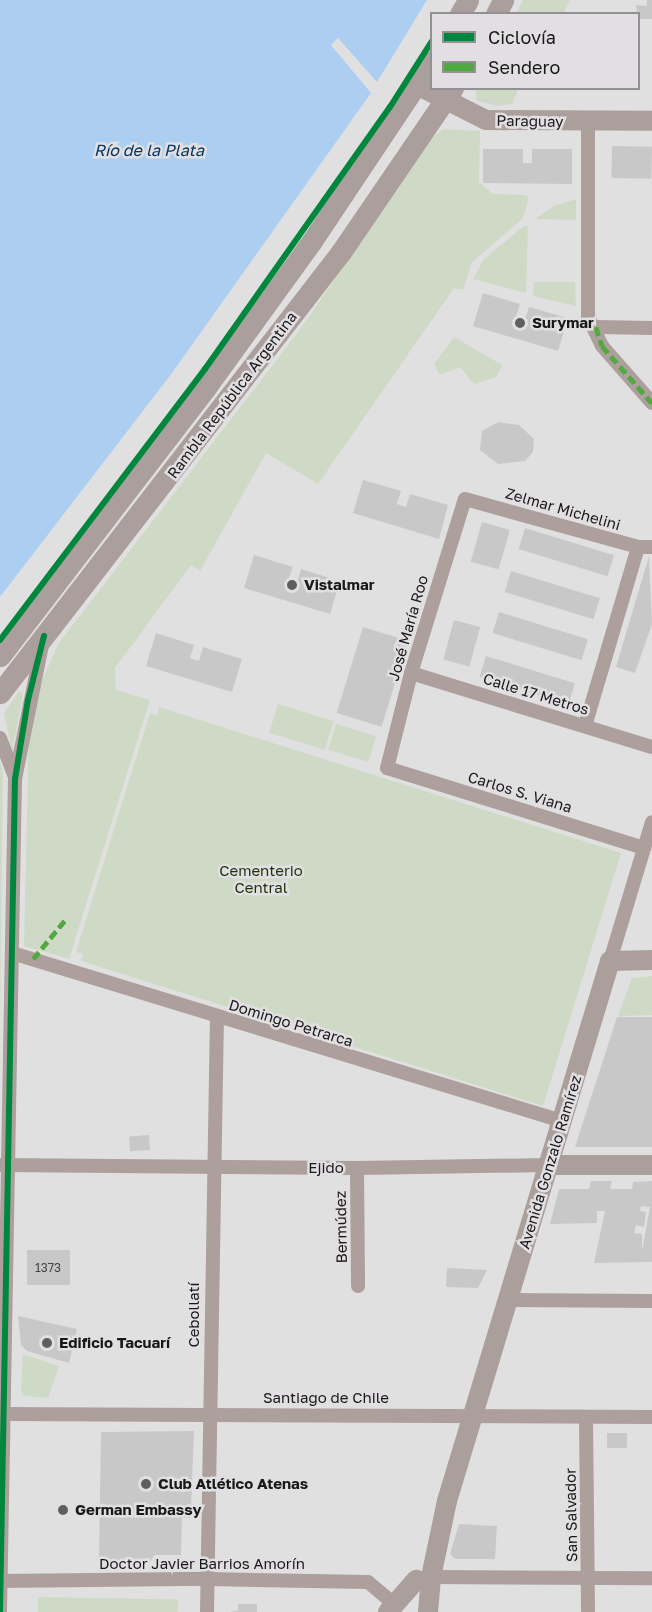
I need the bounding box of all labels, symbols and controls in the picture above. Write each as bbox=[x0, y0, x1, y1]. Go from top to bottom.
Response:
legend bbox=[430, 12, 640, 90]
text: Ciclovía bbox=[488, 26, 556, 48]
text: Sendero bbox=[488, 56, 560, 78]
street label: Paraguay bbox=[496, 111, 564, 131]
water label: Río de la Plata bbox=[94, 140, 204, 160]
street label: Rambla República Argentina bbox=[163, 308, 301, 482]
place label: Surymar bbox=[532, 314, 594, 332]
marker: Surymar bbox=[513, 316, 527, 330]
street label: Zelmar Michelini bbox=[503, 484, 623, 534]
street label: José María Roo bbox=[384, 573, 432, 683]
place label: Vistalmar bbox=[304, 576, 374, 594]
marker: Vistalmar bbox=[285, 578, 299, 592]
street label: Calle 17 Metros bbox=[481, 669, 591, 719]
street label: Carlos S. Viana bbox=[466, 768, 574, 816]
park label: Cementerio Central bbox=[219, 861, 303, 896]
street label: Domingo Petrarca bbox=[227, 996, 355, 1050]
street label: Avenida Gonzalo Ramírez bbox=[515, 1073, 585, 1251]
street label: Ejido bbox=[308, 1159, 344, 1177]
street label: Bermúdez bbox=[331, 1191, 351, 1263]
house number: 1373 bbox=[35, 1261, 61, 1275]
street label: Cebollatí bbox=[185, 1282, 203, 1348]
place label: Edificio Tacuarí bbox=[59, 1334, 170, 1352]
marker: Edificio Tacuarí bbox=[40, 1336, 54, 1350]
street label: Santiago de Chile bbox=[263, 1389, 389, 1407]
street label: San Salvador bbox=[561, 1468, 581, 1562]
place label: Club Atlético Atenas bbox=[158, 1475, 308, 1493]
marker: Club Atlético Atenas bbox=[139, 1477, 153, 1491]
place label: German Embassy bbox=[75, 1501, 201, 1519]
marker: German Embassy bbox=[56, 1503, 70, 1517]
street label: Doctor Javier Barrios Amorín bbox=[99, 1555, 305, 1573]

